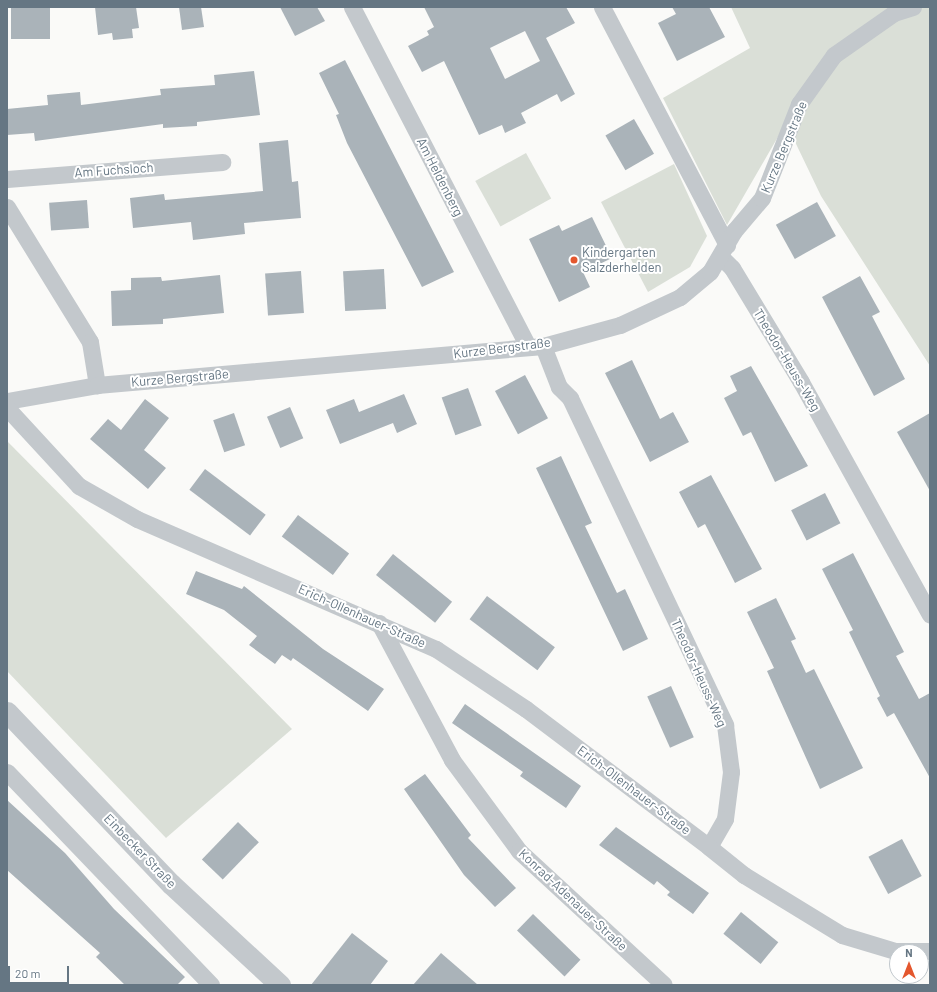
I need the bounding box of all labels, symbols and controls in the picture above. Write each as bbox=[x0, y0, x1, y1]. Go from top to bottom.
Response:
street label: Kurze Bergstraße bbox=[758, 99, 810, 195]
street label: Am Heldenberg bbox=[413, 135, 467, 219]
street label: Am Fuchsloch bbox=[74, 159, 154, 181]
place label: Kindergarten Salzderhelden bbox=[582, 245, 662, 276]
marker: Kindergarten Salzderhelden bbox=[569, 255, 579, 265]
street label: Theodor-Heuss-Weg bbox=[750, 306, 824, 414]
street label: Kurze Bergstraße bbox=[452, 334, 552, 362]
street label: Kurze Bergstraße bbox=[131, 366, 229, 390]
street label: Erich-Ollenhauer-Straße bbox=[296, 581, 428, 651]
street label: Theodor-Heuss-Weg bbox=[668, 616, 730, 730]
street label: Erich-Ollenhauer-Straße bbox=[574, 742, 694, 838]
street label: Einbecker Straße bbox=[101, 811, 179, 891]
street label: Konrad-Adenauer-Straße bbox=[516, 846, 630, 954]
north arrow bbox=[889, 944, 929, 984]
text: N bbox=[905, 946, 913, 959]
scale bar bbox=[10, 958, 71, 984]
text: 20 m bbox=[15, 966, 41, 980]

